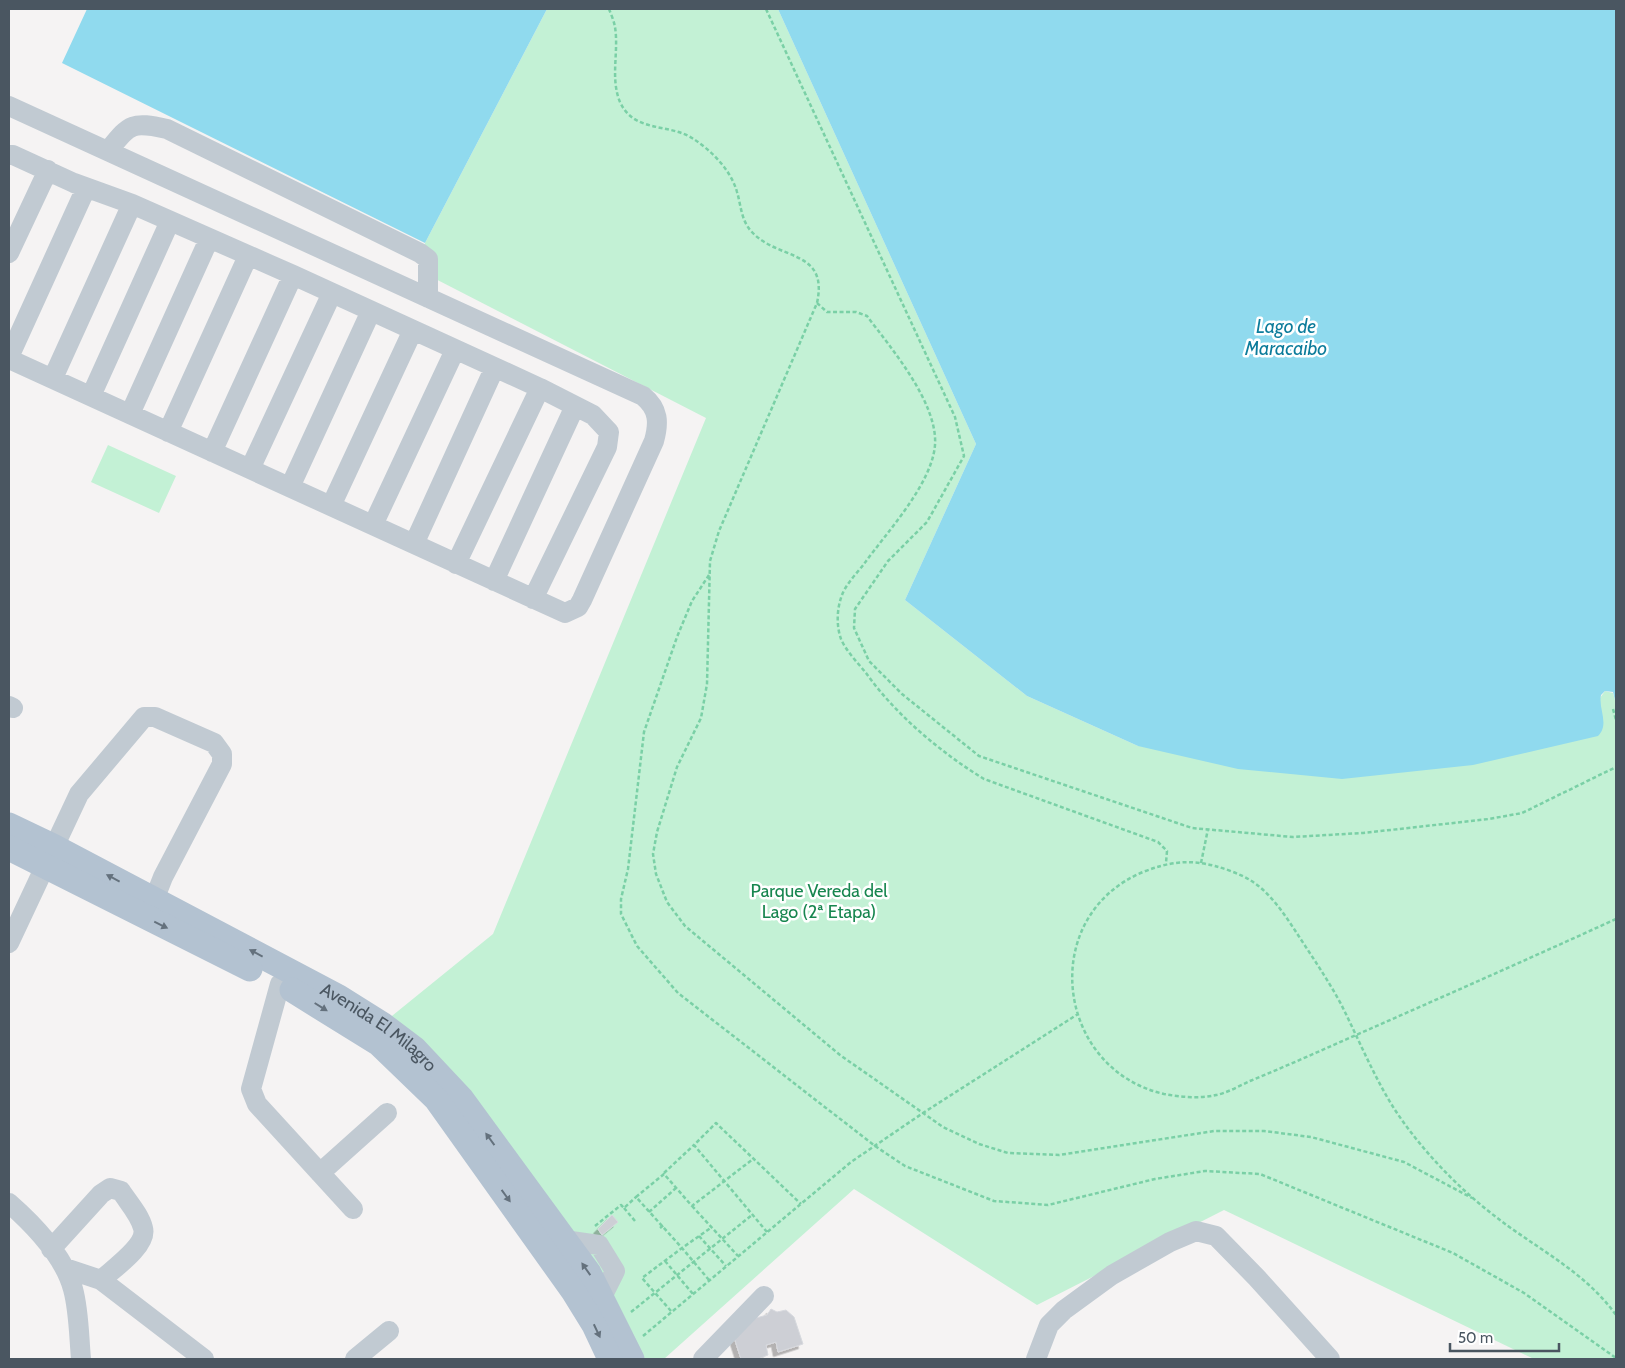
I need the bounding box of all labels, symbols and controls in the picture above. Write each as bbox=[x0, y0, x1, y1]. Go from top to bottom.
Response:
water label: Lago de Maracaibo bbox=[1244, 315, 1327, 360]
one-way arrow bbox=[106, 873, 119, 882]
park label: Parque Vereda del Lago (2ª Etapa) bbox=[751, 880, 888, 923]
one-way arrow bbox=[154, 921, 169, 929]
one-way arrow bbox=[249, 949, 264, 957]
street label: Avenida El Milagro bbox=[317, 978, 442, 1076]
one-way arrow bbox=[315, 1002, 328, 1012]
one-way arrow bbox=[485, 1132, 495, 1145]
one-way arrow bbox=[501, 1189, 511, 1203]
one-way arrow bbox=[581, 1263, 591, 1276]
scale bar bbox=[1450, 1320, 1559, 1352]
one-way arrow bbox=[593, 1324, 601, 1338]
text: 50 m bbox=[1458, 1329, 1493, 1347]

